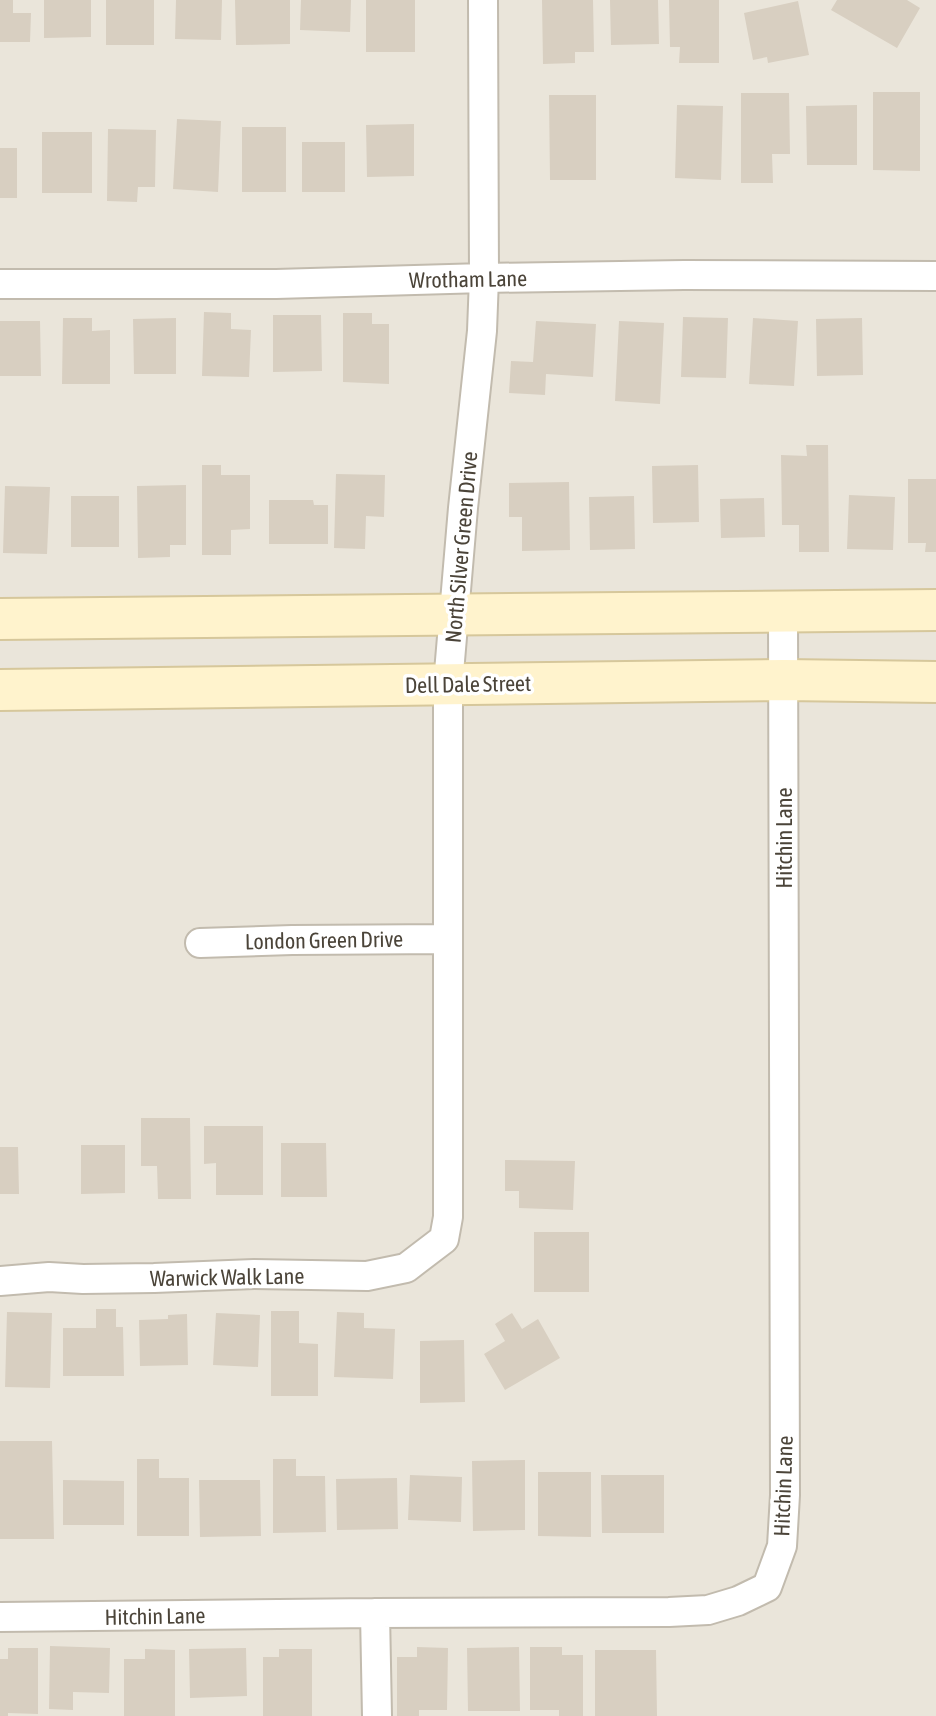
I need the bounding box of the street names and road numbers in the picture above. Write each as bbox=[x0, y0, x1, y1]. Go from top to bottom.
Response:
street label: Wrotham Lane bbox=[409, 265, 527, 293]
street label: North Silver Green Drive bbox=[440, 450, 482, 644]
street label: Dell Dale Street bbox=[405, 670, 531, 698]
street label: Hitchin Lane bbox=[771, 788, 797, 888]
street label: London Green Drive bbox=[245, 926, 403, 954]
street label: Warwick Walk Lane bbox=[150, 1263, 304, 1291]
street label: Hitchin Lane bbox=[768, 1435, 798, 1537]
street label: Hitchin Lane bbox=[104, 1602, 206, 1630]

